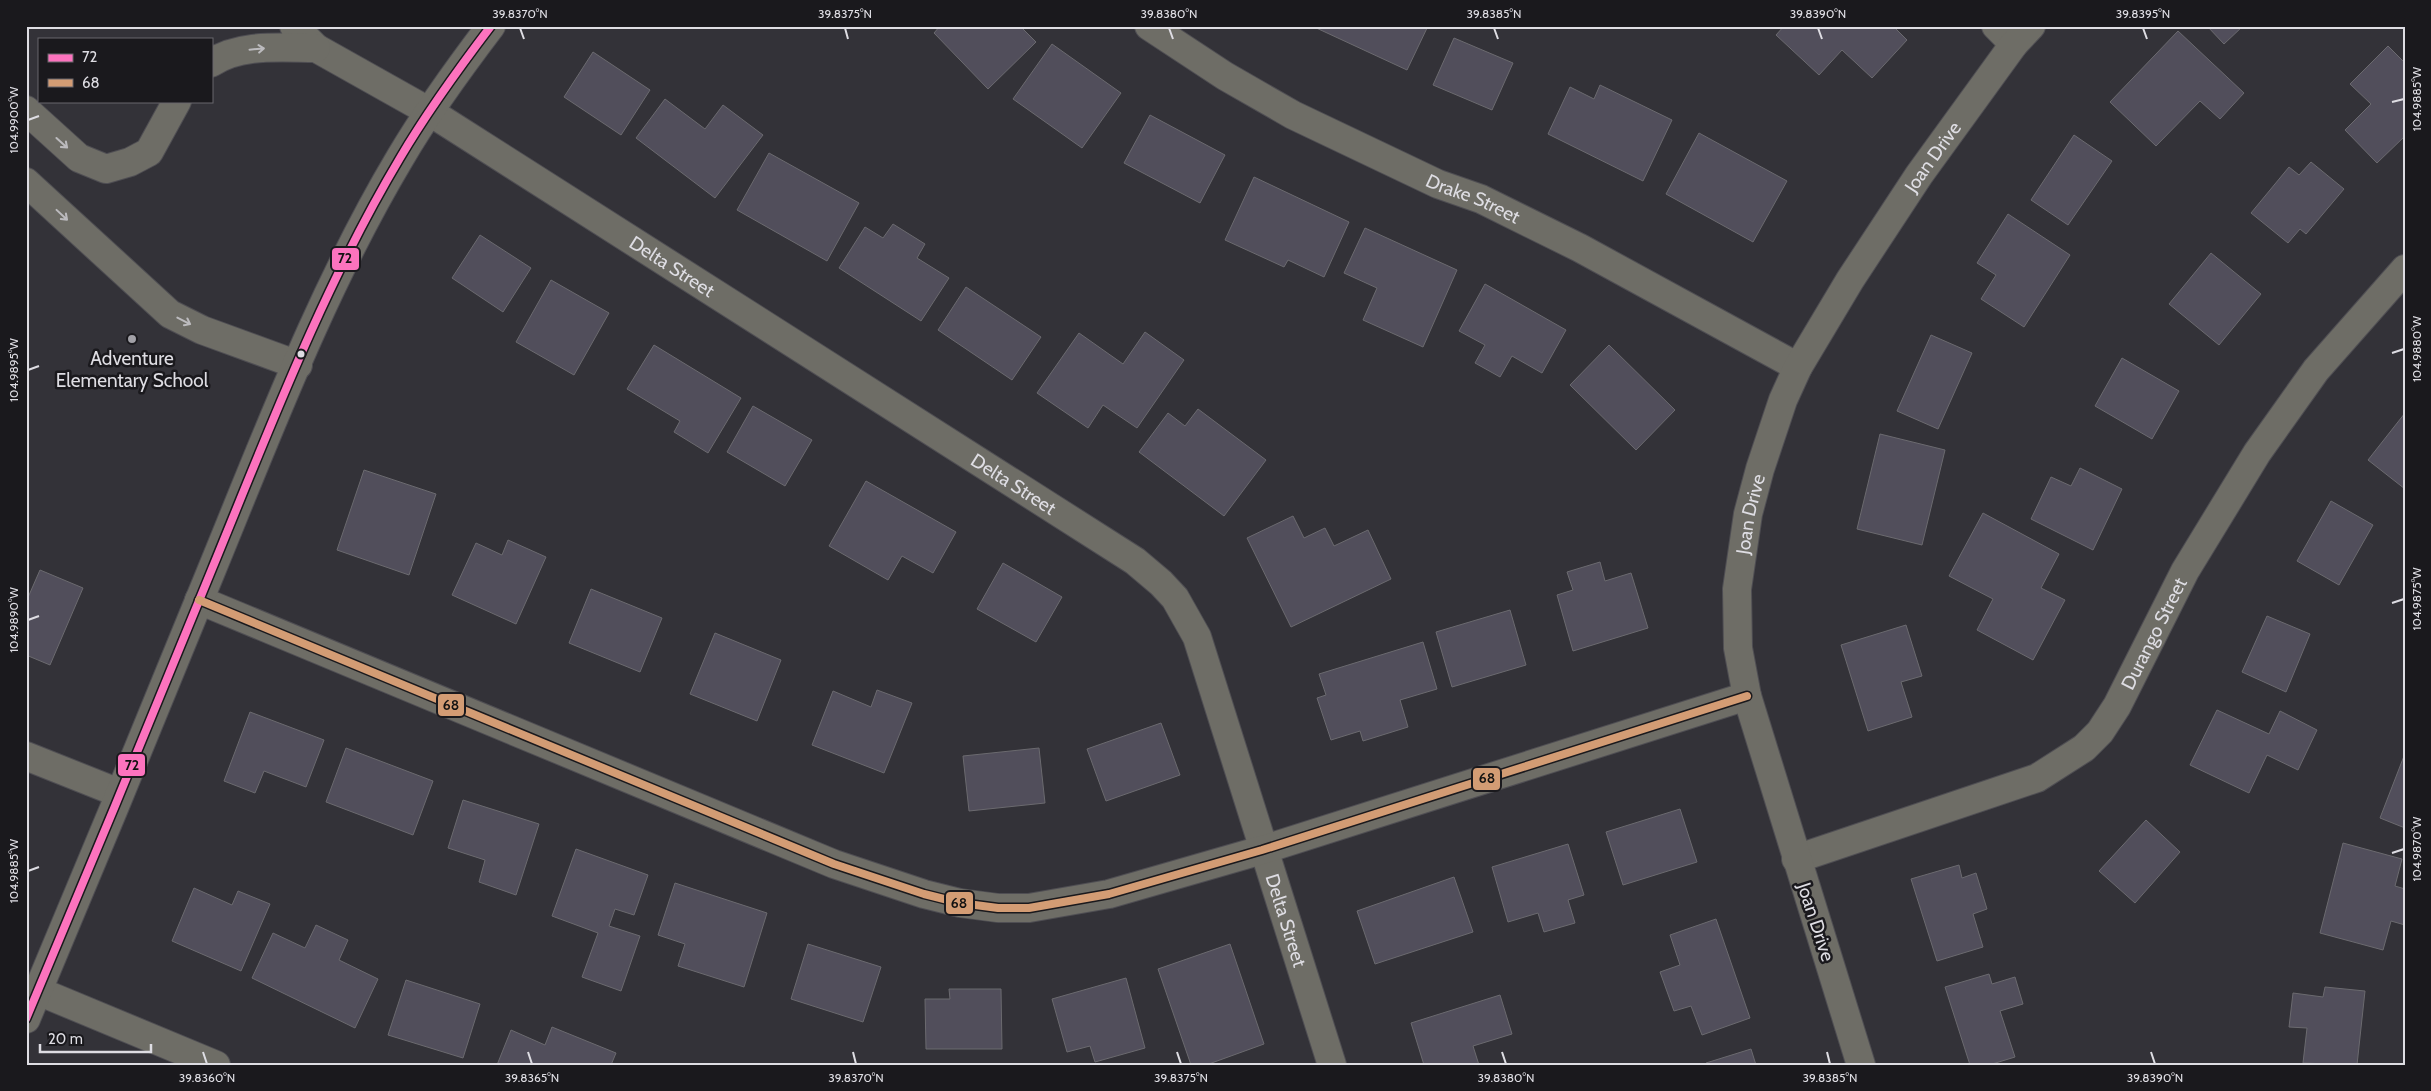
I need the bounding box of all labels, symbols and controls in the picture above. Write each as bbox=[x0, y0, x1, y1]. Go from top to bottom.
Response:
text: 39.8370°N bbox=[492, 6, 548, 21]
text: 39.8375°N bbox=[818, 6, 872, 21]
text: 39.8380°N bbox=[1141, 6, 1197, 21]
text: 39.8385°N bbox=[1466, 6, 1522, 21]
text: 39.8390°N bbox=[1790, 6, 1846, 21]
text: 39.8395°N bbox=[2116, 6, 2170, 21]
legend bbox=[38, 38, 212, 102]
one-way arrow bbox=[249, 44, 265, 54]
text: 72 bbox=[82, 48, 98, 66]
text: 104.9885°W bbox=[2409, 66, 2424, 131]
text: 68 bbox=[82, 74, 100, 92]
text: 104.9900°W bbox=[6, 86, 21, 153]
street label: Joan Drive bbox=[1899, 117, 1966, 197]
one-way arrow bbox=[56, 137, 69, 148]
street label: Drake Street bbox=[1422, 169, 1525, 228]
one-way arrow bbox=[56, 209, 69, 221]
street label: Delta Street bbox=[625, 231, 720, 302]
line badge: 72 bbox=[331, 247, 360, 271]
text: 72 bbox=[338, 249, 352, 267]
text: 104.9880°W bbox=[2409, 315, 2424, 382]
one-way arrow bbox=[177, 316, 192, 326]
marker: Adventure Elementary School bbox=[126, 333, 138, 345]
text: 104.9895°W bbox=[6, 337, 21, 402]
place label: Adventure Elementary School bbox=[56, 347, 209, 392]
unlabelled marker bbox=[296, 349, 306, 359]
street label: Delta Street bbox=[967, 448, 1061, 520]
street label: Joan Drive bbox=[1731, 471, 1770, 557]
text: 104.9875°W bbox=[2409, 567, 2424, 631]
street label: Durango Street bbox=[2116, 573, 2192, 693]
text: 104.9890°W bbox=[6, 587, 21, 653]
line badge: 68 bbox=[437, 693, 465, 717]
text: 68 bbox=[443, 696, 459, 714]
line badge: 72 bbox=[117, 753, 146, 777]
text: 72 bbox=[125, 756, 139, 774]
line badge: 68 bbox=[1472, 767, 1501, 791]
text: 68 bbox=[1479, 769, 1495, 787]
text: 104.9870°W bbox=[2409, 816, 2424, 881]
text: 104.9885°W bbox=[6, 838, 21, 903]
street label: Delta Street bbox=[1261, 871, 1312, 970]
street label: Joan Drive bbox=[1792, 879, 1840, 965]
line badge: 68 bbox=[945, 891, 974, 915]
text: 68 bbox=[951, 894, 967, 912]
scale bar bbox=[40, 1021, 151, 1053]
text: 20 m bbox=[48, 1030, 83, 1048]
text: 39.8360°N bbox=[179, 1070, 235, 1085]
text: 39.8365°N bbox=[505, 1070, 559, 1085]
text: 39.8370°N bbox=[828, 1070, 884, 1085]
text: 39.8375°N bbox=[1154, 1070, 1208, 1085]
text: 39.8380°N bbox=[1478, 1070, 1534, 1085]
text: 39.8385°N bbox=[1802, 1070, 1858, 1085]
text: 39.8390°N bbox=[2127, 1070, 2183, 1085]

